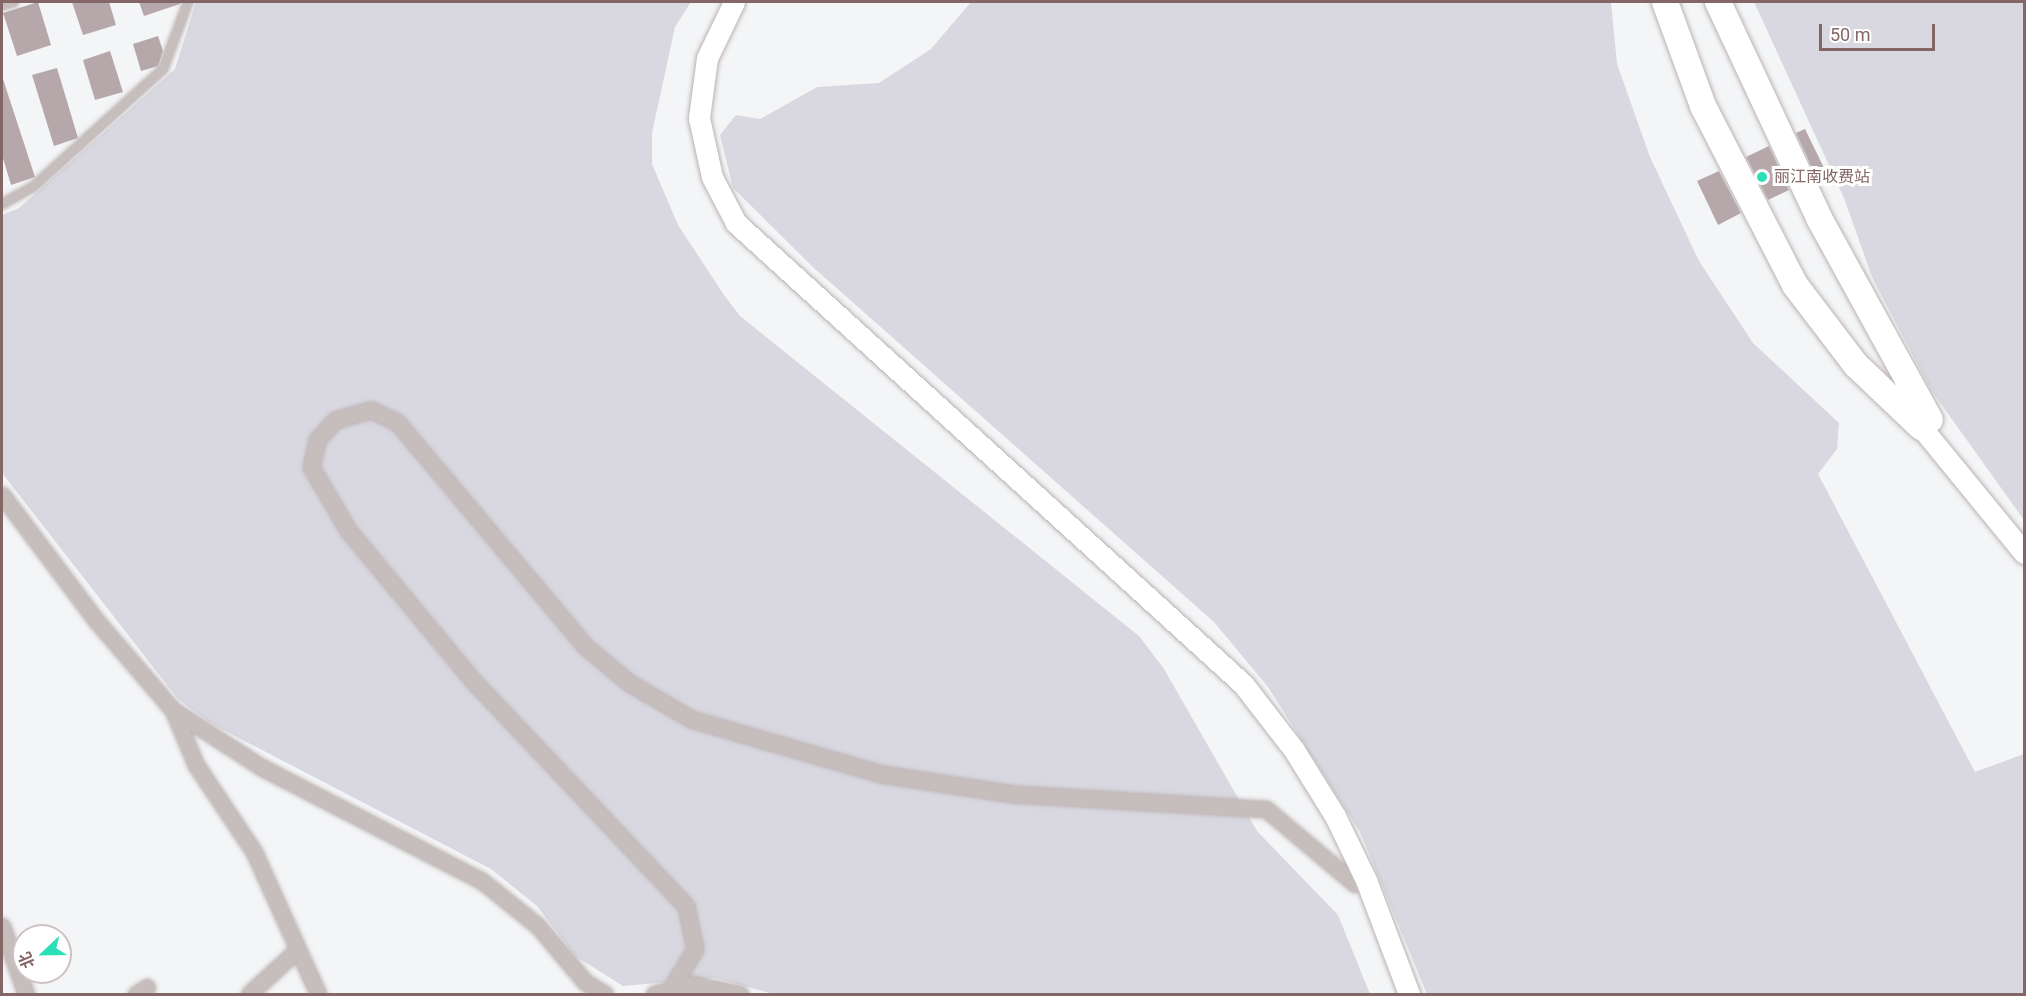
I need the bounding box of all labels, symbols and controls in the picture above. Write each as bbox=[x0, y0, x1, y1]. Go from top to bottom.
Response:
scale bar bbox=[1822, 12, 1938, 50]
text: 50 m bbox=[1830, 24, 1870, 45]
place label: 丽江南收费站 bbox=[1774, 167, 1870, 187]
marker: 丽江南收费站 bbox=[1755, 170, 1769, 184]
north arrow bbox=[12, 924, 72, 984]
text: 北 bbox=[15, 949, 39, 971]

